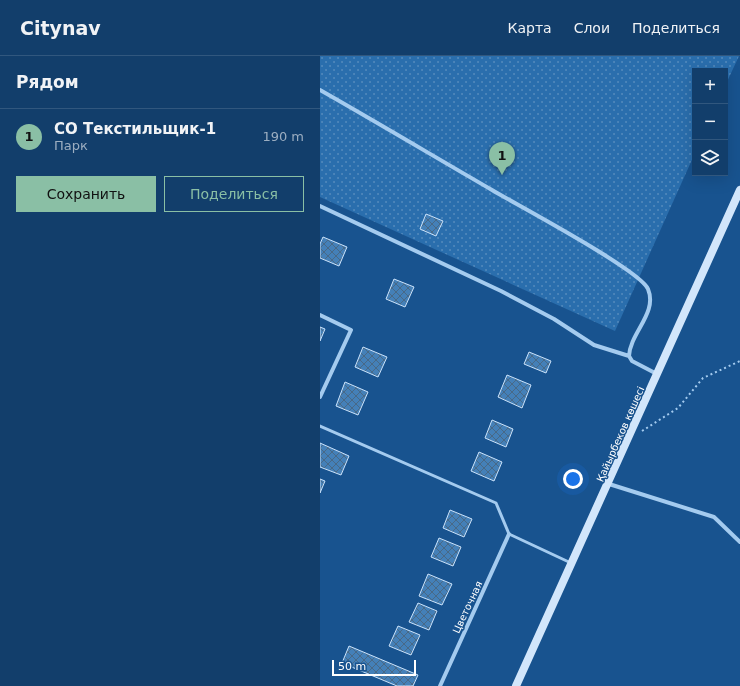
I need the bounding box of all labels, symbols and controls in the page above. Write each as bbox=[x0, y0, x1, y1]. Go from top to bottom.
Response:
text: Citynav bbox=[20, 17, 101, 39]
text: Карта bbox=[508, 20, 552, 36]
text: Слои bbox=[574, 20, 610, 36]
text: Поделиться bbox=[632, 20, 720, 36]
map controls bbox=[692, 68, 728, 176]
button: + bbox=[692, 68, 728, 104]
text: Рядом bbox=[16, 72, 79, 92]
button: − bbox=[692, 104, 728, 140]
text: СО Текстильщик-1 bbox=[54, 120, 216, 138]
text: 1 bbox=[24, 129, 34, 144]
text: 190 m bbox=[262, 129, 304, 144]
text: Парк bbox=[54, 138, 88, 153]
button: layers bbox=[692, 140, 728, 176]
pin: 1 bbox=[489, 142, 515, 175]
button: Сохранить bbox=[16, 176, 156, 212]
button: Поделиться bbox=[164, 176, 304, 212]
street label: Қайырбеков көшесі bbox=[594, 385, 646, 484]
your location bbox=[563, 469, 583, 489]
street label: Цветочная bbox=[451, 579, 484, 635]
scale bar bbox=[332, 658, 416, 677]
text: 50 m bbox=[338, 660, 366, 673]

